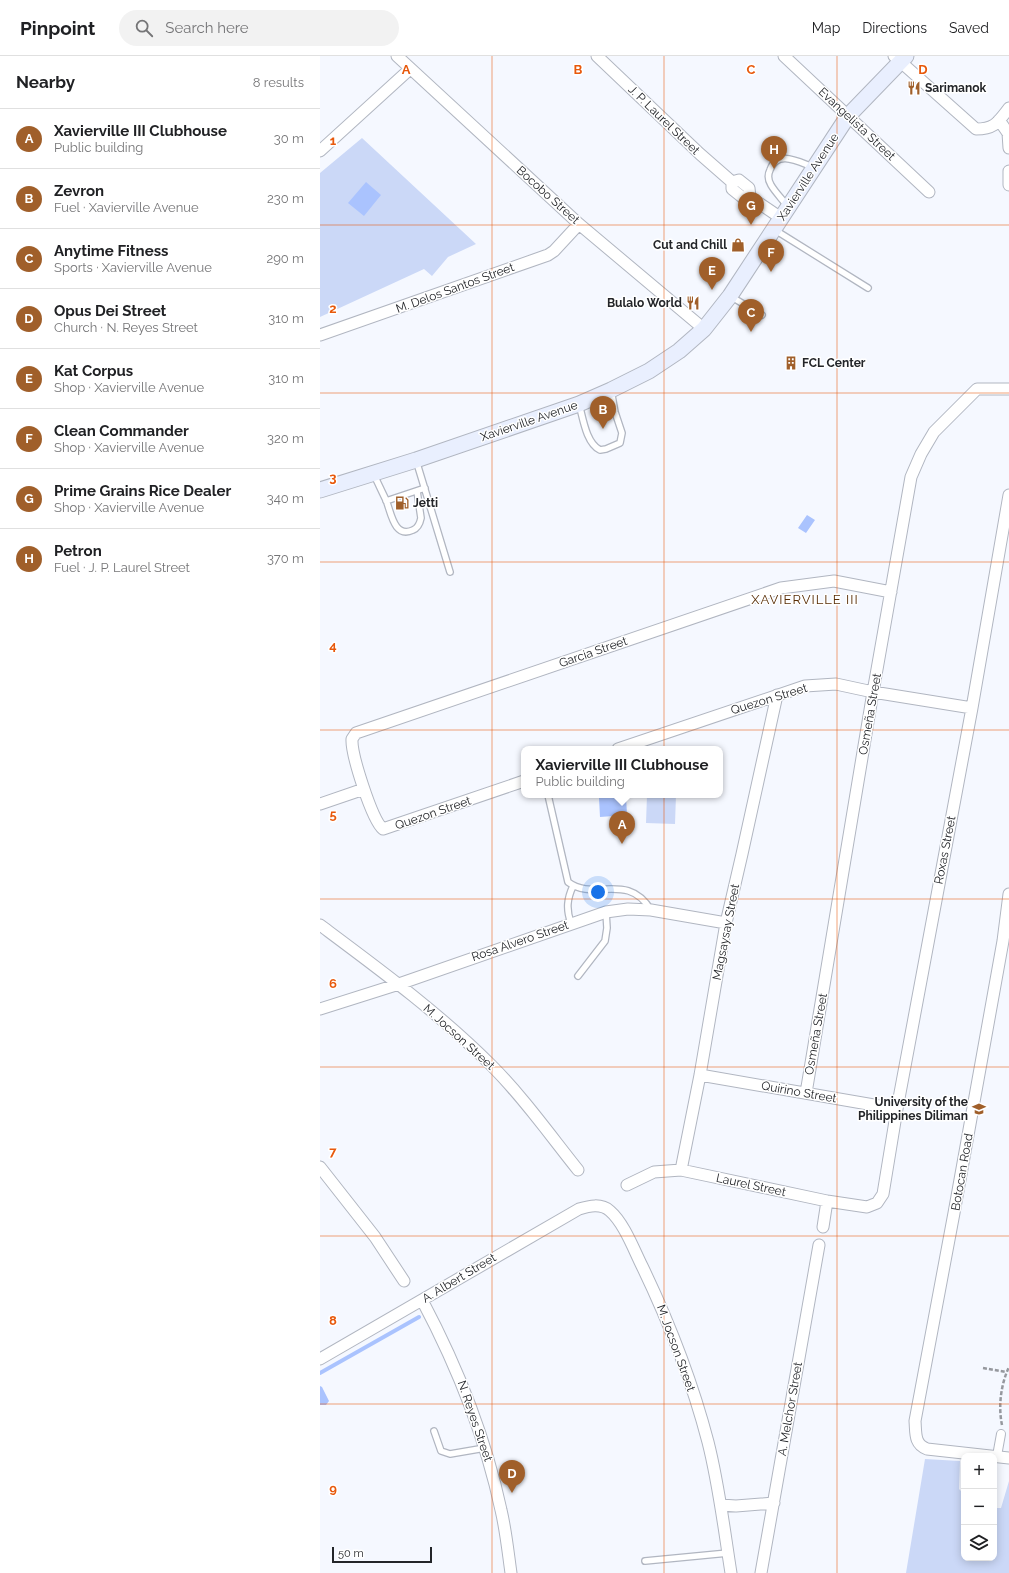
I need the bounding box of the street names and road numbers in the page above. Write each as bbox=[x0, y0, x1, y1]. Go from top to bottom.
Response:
street label: J. P. Laurel Street bbox=[625, 82, 703, 158]
street label: Evangelista Street bbox=[816, 85, 898, 163]
street label: Xavierville Avenue bbox=[774, 131, 842, 223]
street label: Bocobo Street bbox=[514, 163, 582, 227]
street label: M. Delos Santos Street bbox=[394, 260, 516, 316]
street label: Xavierville Avenue bbox=[479, 398, 579, 444]
street label: Garcia Street bbox=[557, 634, 629, 670]
street label: Osmeña Street bbox=[856, 672, 884, 756]
street label: Quezon Street bbox=[729, 681, 809, 717]
street label: Quezon Street bbox=[393, 793, 473, 833]
street label: Roxas Street bbox=[932, 815, 958, 885]
street label: Magsaysay Street bbox=[710, 883, 742, 981]
street label: Rosa Alvero Street bbox=[470, 918, 570, 964]
street label: Osmeña Street bbox=[802, 992, 830, 1076]
street label: M. Jocson Street bbox=[420, 1001, 498, 1073]
street label: Quirino Street bbox=[760, 1079, 838, 1105]
street label: Botocan Road bbox=[948, 1132, 976, 1212]
street label: Laurel Street bbox=[715, 1171, 787, 1199]
street label: A. Albert Street bbox=[420, 1251, 498, 1305]
street label: M. Jocson Street bbox=[654, 1303, 698, 1393]
street label: A. Melchor Street bbox=[775, 1361, 805, 1457]
street label: N. Reyes Street bbox=[455, 1379, 495, 1463]

